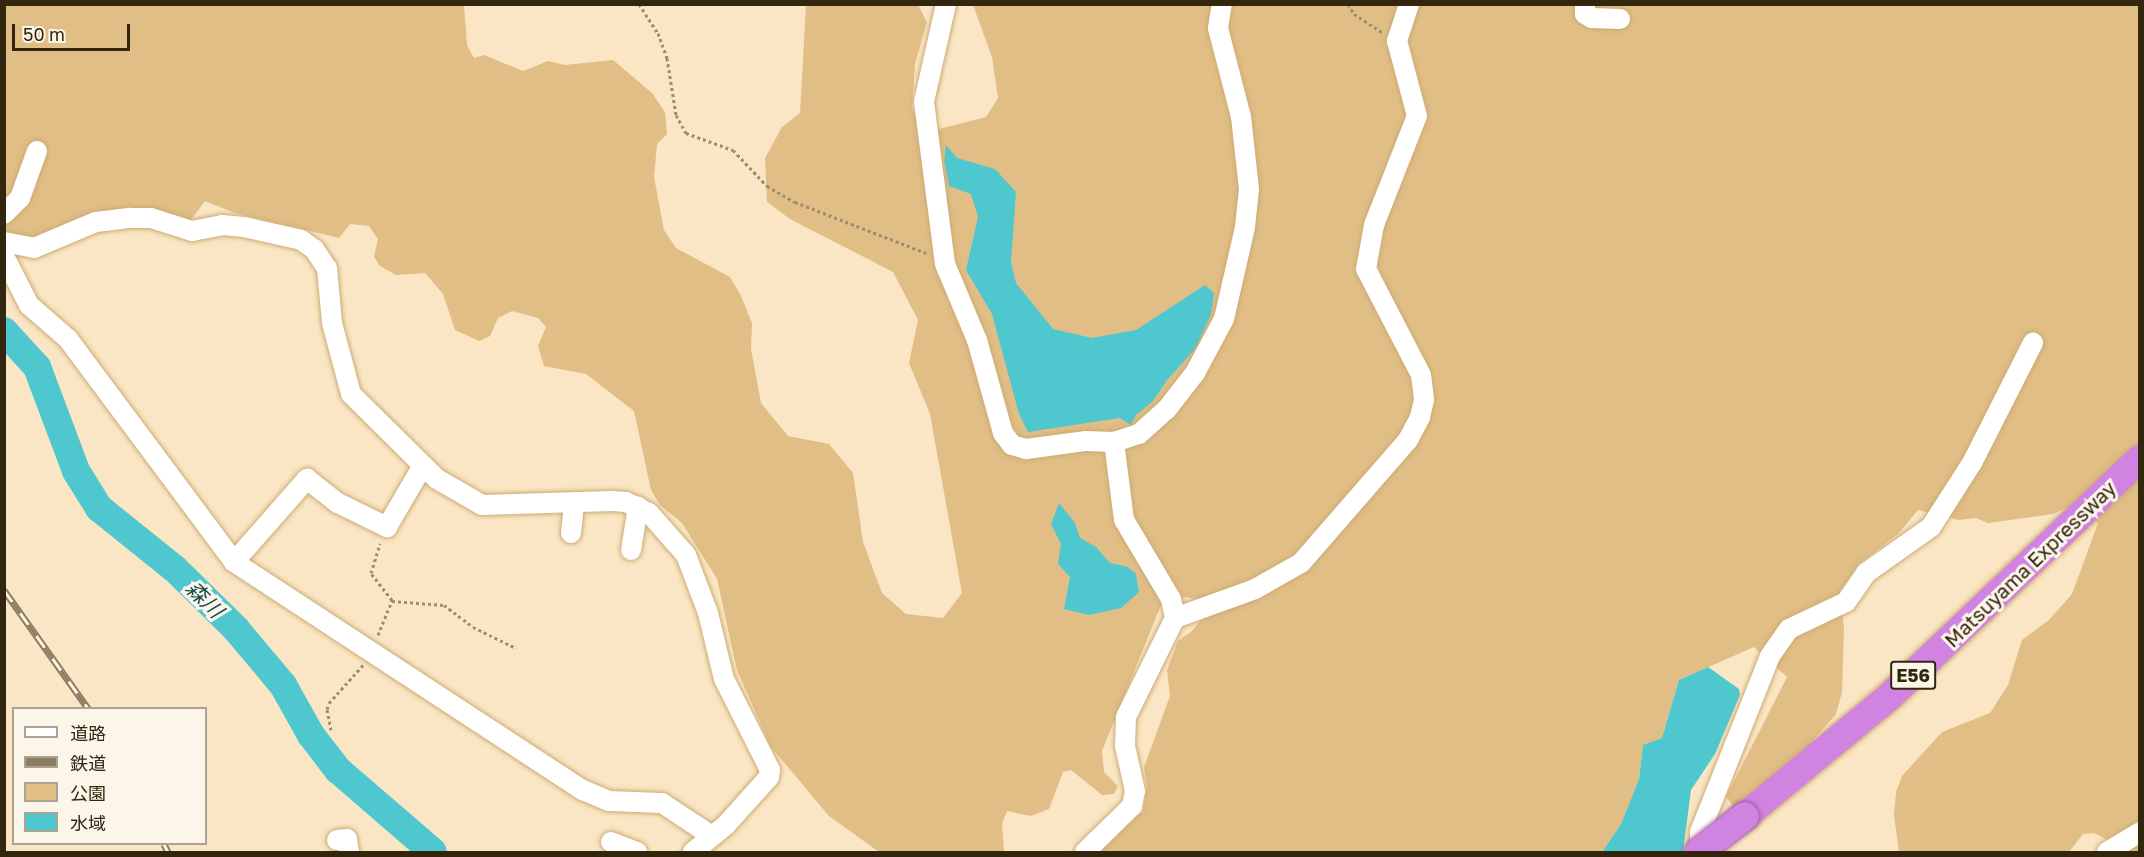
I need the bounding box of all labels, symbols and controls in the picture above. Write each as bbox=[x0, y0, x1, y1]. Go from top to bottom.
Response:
scale bar bbox=[15, 12, 134, 50]
text: 50 m bbox=[23, 23, 65, 45]
street label: Matsuyama Expressway bbox=[1939, 476, 2121, 652]
water label: 森川 bbox=[181, 575, 229, 623]
road number: E56 bbox=[1889, 660, 1937, 690]
legend bbox=[12, 707, 207, 845]
text: 道路 bbox=[70, 722, 106, 744]
text: 鉄道 bbox=[70, 752, 106, 774]
text: 公園 bbox=[70, 782, 106, 804]
text: 水域 bbox=[70, 812, 106, 834]

